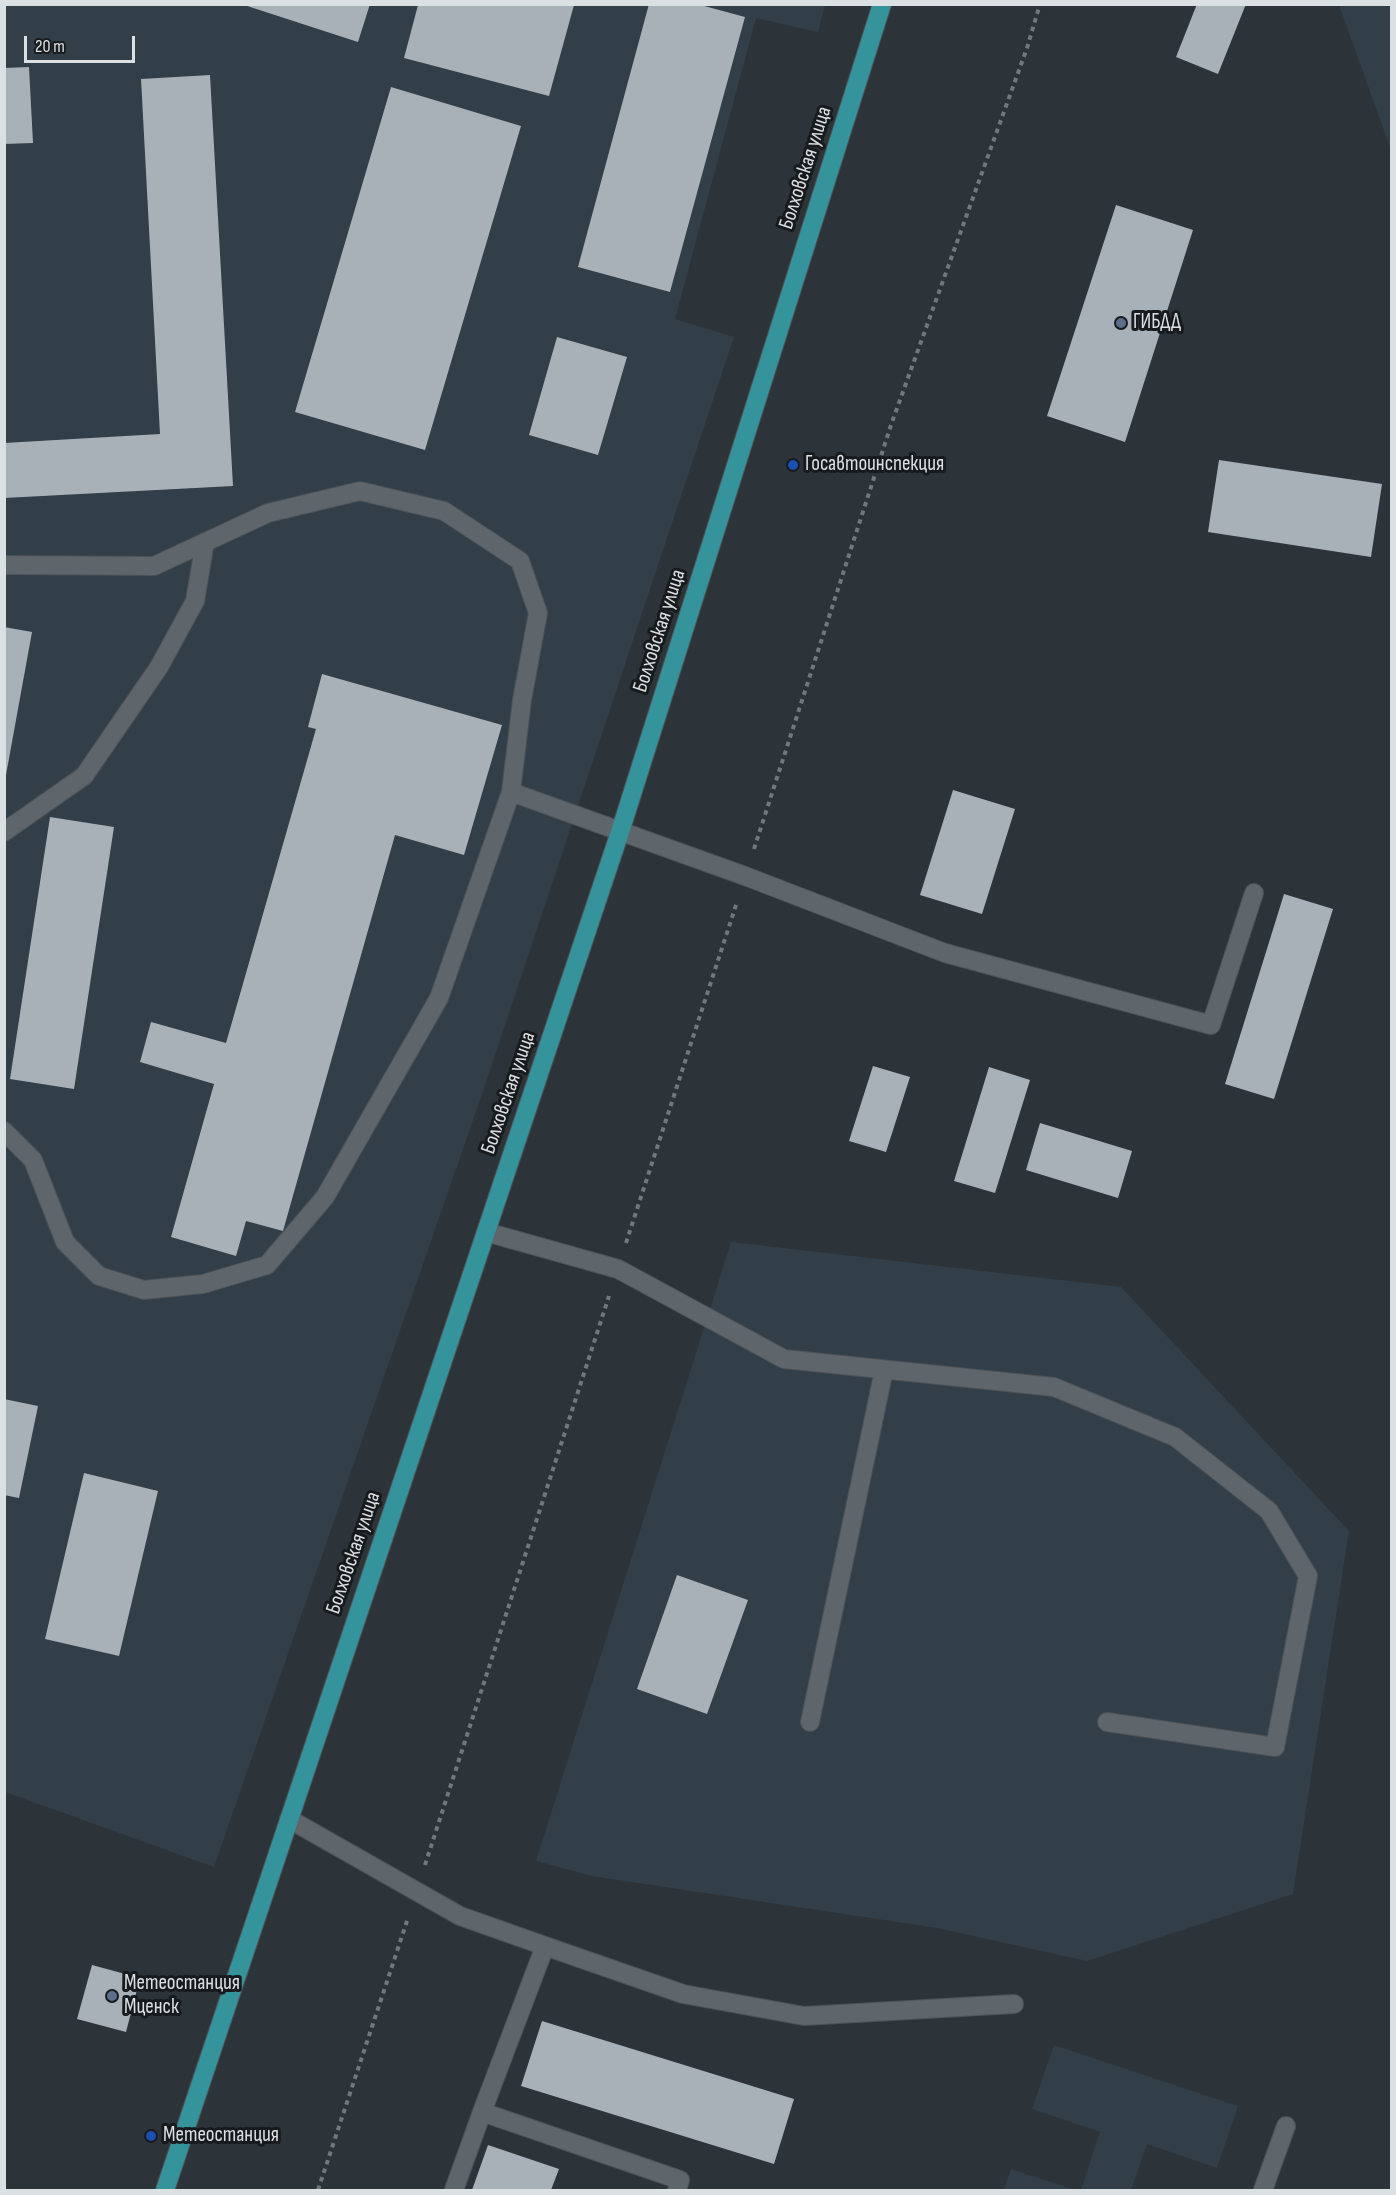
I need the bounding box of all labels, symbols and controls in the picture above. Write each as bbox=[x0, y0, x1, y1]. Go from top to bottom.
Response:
scale bar bbox=[27, 24, 138, 62]
text: 20 m bbox=[35, 36, 65, 57]
street label: Болховская улица bbox=[774, 104, 838, 232]
place label: ГИБДД bbox=[1133, 310, 1181, 336]
marker: ГИБДД bbox=[1114, 316, 1128, 330]
place label: Госавтоинспекция bbox=[805, 452, 944, 478]
marker: Госавтоинспекция bbox=[786, 458, 800, 472]
street label: Болховская улица bbox=[628, 567, 692, 695]
street label: Болховская улица bbox=[476, 1029, 542, 1157]
street label: Болховская улица bbox=[321, 1489, 387, 1617]
place label: Метеостанция Мценск bbox=[124, 1971, 240, 2021]
marker: Метеостанция Мценск bbox=[105, 1989, 119, 2003]
place label: Метеостанция bbox=[163, 2123, 279, 2149]
marker: Метеостанция bbox=[144, 2129, 158, 2143]

